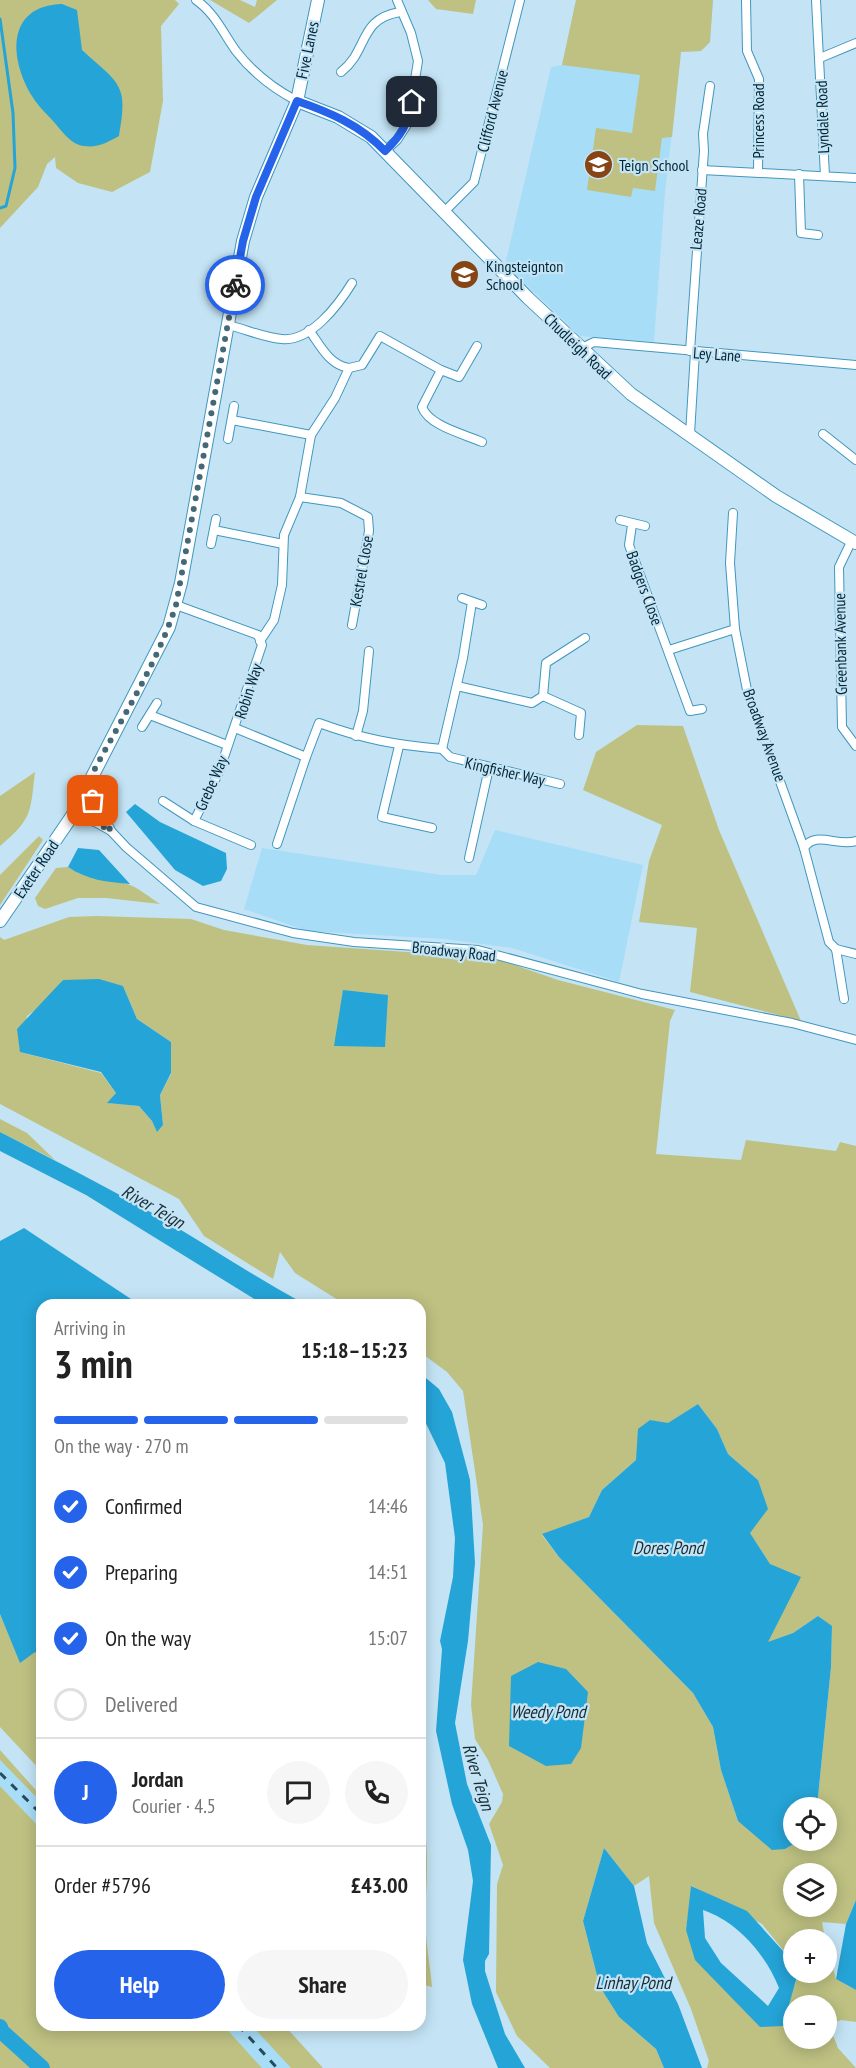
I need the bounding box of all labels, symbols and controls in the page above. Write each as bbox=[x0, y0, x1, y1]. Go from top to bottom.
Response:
street label: Five Lanes bbox=[291, 19, 323, 81]
street label: Clifford Avenue bbox=[472, 68, 512, 154]
pin bbox=[386, 76, 437, 127]
street label: Lyndale Road bbox=[811, 80, 833, 154]
street label: Princess Road bbox=[748, 83, 768, 159]
icon: home bbox=[395, 85, 428, 118]
school or university icon: Teign School bbox=[582, 149, 614, 181]
place label: Teign School bbox=[619, 155, 689, 175]
street label: Leaze Road bbox=[685, 187, 711, 251]
courier bbox=[205, 255, 265, 315]
place label: Kingsteignton School bbox=[486, 256, 563, 294]
school or university icon: Kingsteignton School bbox=[449, 259, 481, 291]
icon: bike bbox=[219, 269, 252, 302]
street label: Chudleigh Road bbox=[540, 309, 616, 383]
street label: Ley Lane bbox=[693, 342, 741, 366]
street label: Kestrel Close bbox=[345, 534, 377, 608]
street label: Badgers Close bbox=[622, 548, 668, 628]
street label: Greenbank Avenue bbox=[829, 593, 851, 695]
street label: Robin Way bbox=[230, 661, 266, 721]
street label: Broadway Avenue bbox=[739, 686, 791, 784]
street label: Grebe Way bbox=[190, 752, 232, 814]
street label: Kingfisher Way bbox=[463, 752, 547, 790]
pin bbox=[67, 775, 118, 826]
icon: bag bbox=[76, 784, 109, 817]
street label: Exeter Road bbox=[9, 836, 63, 902]
street label: Broadway Road bbox=[411, 937, 497, 965]
water label: River Teign bbox=[118, 1179, 190, 1234]
text: Arriving in bbox=[54, 1315, 126, 1341]
text: 15:18–15:23 bbox=[301, 1336, 408, 1364]
text: 3 min bbox=[54, 1338, 133, 1389]
text: On the way · 270 m bbox=[54, 1433, 189, 1459]
icon: check bbox=[54, 1490, 87, 1523]
text: Confirmed bbox=[105, 1492, 182, 1520]
text: 14:46 bbox=[368, 1493, 408, 1519]
water label: Dores Pond bbox=[633, 1536, 705, 1559]
icon: check bbox=[54, 1556, 87, 1589]
text: Preparing bbox=[105, 1558, 178, 1586]
text: 14:51 bbox=[368, 1559, 408, 1585]
icon: check bbox=[54, 1622, 87, 1655]
text: On the way bbox=[105, 1624, 191, 1652]
text: 15:07 bbox=[368, 1625, 408, 1651]
text: Delivered bbox=[105, 1690, 178, 1718]
water label: Weedy Pond bbox=[510, 1700, 588, 1723]
water label: River Teign bbox=[457, 1741, 500, 1814]
button: chat bbox=[267, 1761, 330, 1824]
button: phone bbox=[345, 1761, 408, 1824]
text: Jordan bbox=[132, 1765, 183, 1793]
text: J bbox=[82, 1778, 89, 1806]
text: Courier · 4.5 bbox=[132, 1793, 216, 1819]
map controls bbox=[783, 1797, 837, 2049]
button: locate bbox=[783, 1797, 837, 1851]
button: layers bbox=[783, 1863, 837, 1917]
text: Order #5796 bbox=[54, 1871, 151, 1899]
text: £43.00 bbox=[351, 1871, 408, 1899]
button: + bbox=[783, 1929, 837, 1983]
button: Help bbox=[54, 1950, 225, 2019]
button: Share bbox=[237, 1950, 408, 2019]
water label: Linhay Pond bbox=[595, 1971, 673, 1994]
button: − bbox=[783, 1995, 837, 2049]

